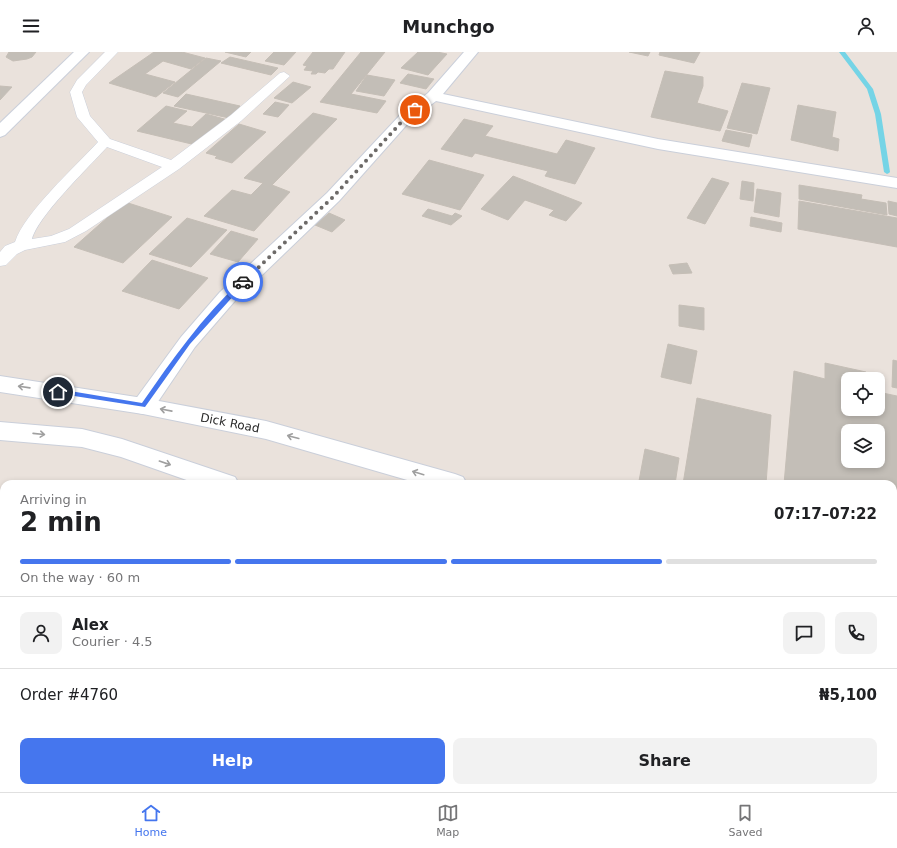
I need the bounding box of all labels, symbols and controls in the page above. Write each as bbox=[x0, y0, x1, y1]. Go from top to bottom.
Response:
icon: menu bbox=[20, 15, 42, 37]
icon: person bbox=[855, 15, 877, 37]
text: Munchgo bbox=[402, 16, 495, 37]
pin bbox=[398, 93, 432, 127]
icon: bag bbox=[404, 99, 426, 121]
courier bbox=[223, 262, 263, 302]
icon: car bbox=[232, 271, 254, 293]
map controls bbox=[841, 372, 885, 468]
button: locate bbox=[841, 372, 885, 416]
pin bbox=[41, 375, 75, 409]
icon: home bbox=[47, 381, 69, 403]
one-way arrow bbox=[18, 383, 31, 391]
one-way arrow bbox=[160, 406, 173, 414]
street label: Dick Road bbox=[199, 410, 261, 436]
button: layers bbox=[841, 424, 885, 468]
one-way arrow bbox=[32, 430, 45, 438]
one-way arrow bbox=[287, 433, 300, 440]
one-way arrow bbox=[159, 459, 171, 467]
one-way arrow bbox=[412, 469, 425, 476]
text: Arriving in bbox=[20, 492, 87, 507]
text: 07:17–07:22 bbox=[774, 505, 877, 523]
text: 2 min bbox=[20, 507, 102, 537]
text: On the way · 60 m bbox=[20, 570, 140, 585]
button: person bbox=[20, 612, 62, 654]
button: chat bbox=[783, 612, 825, 654]
button: phone bbox=[835, 612, 877, 654]
text: Alex bbox=[72, 616, 109, 634]
text: Courier · 4.5 bbox=[72, 634, 153, 649]
text: Order #4760 bbox=[20, 686, 118, 704]
text: ₦5,100 bbox=[819, 686, 877, 704]
button: Help bbox=[20, 738, 445, 784]
button: Share bbox=[453, 738, 877, 784]
tab: Home bbox=[135, 802, 167, 839]
tab: Map bbox=[436, 802, 459, 839]
tab: Saved bbox=[728, 802, 762, 839]

